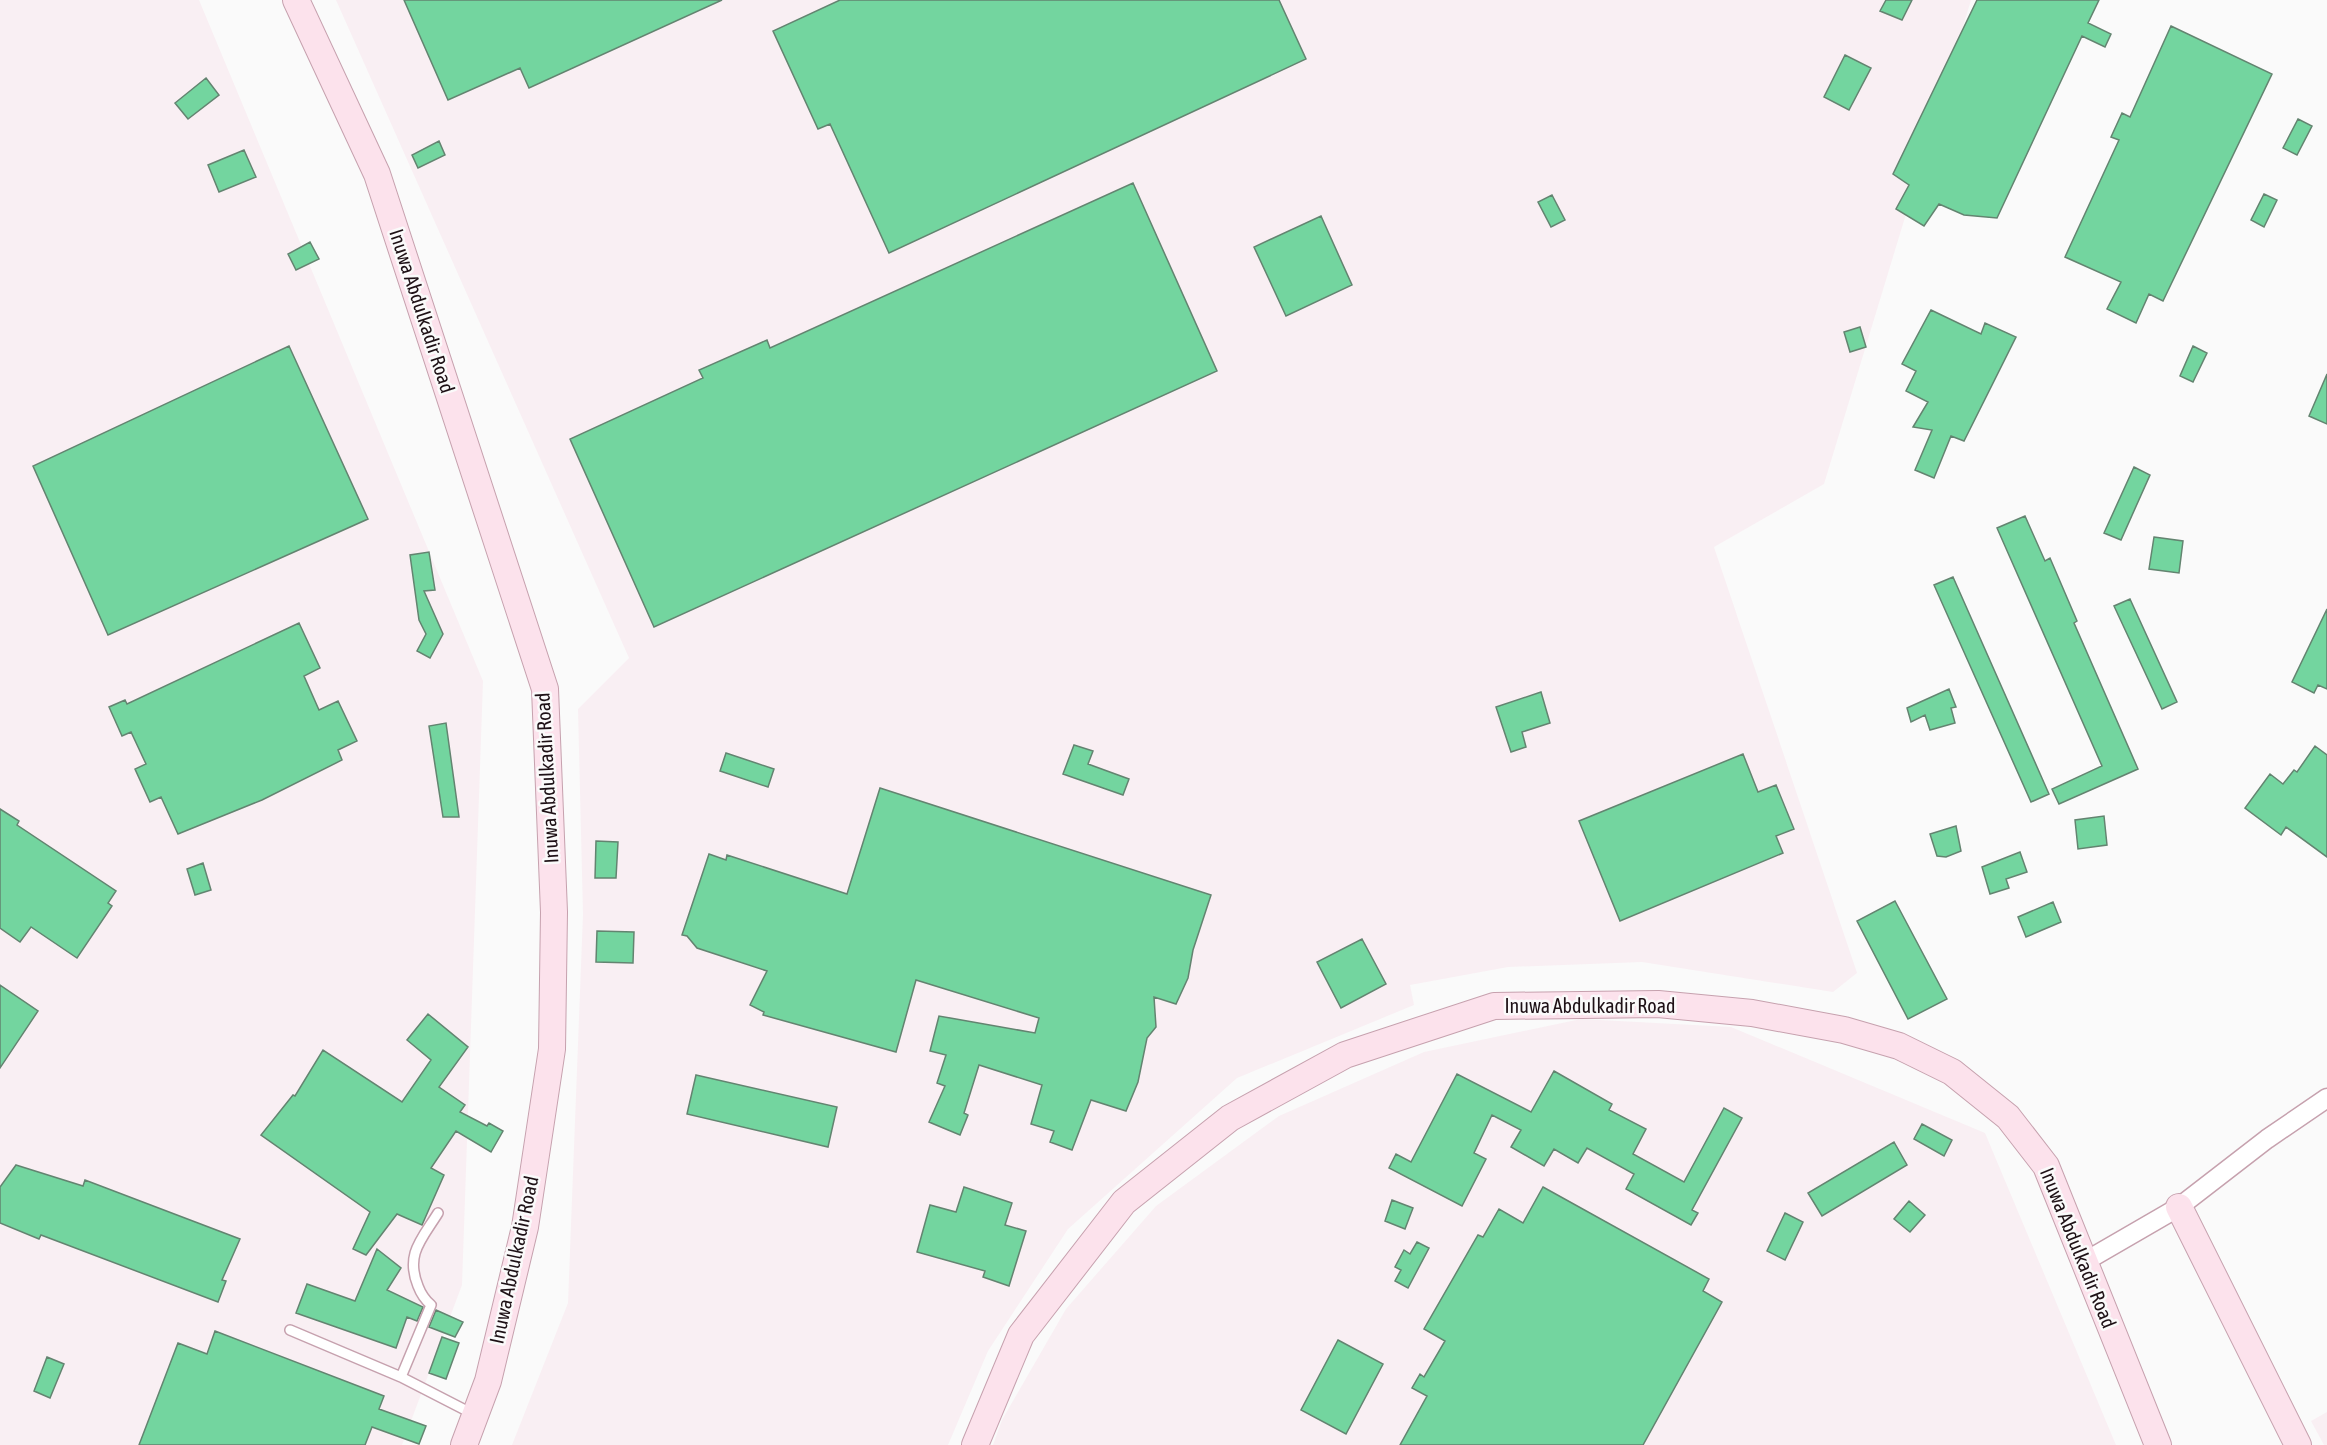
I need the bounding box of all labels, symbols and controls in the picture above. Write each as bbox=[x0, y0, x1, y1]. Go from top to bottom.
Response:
street label: Inuwa Abdulkadir Road bbox=[385, 226, 460, 396]
street label: Inuwa Abdulkadir Road bbox=[531, 692, 562, 864]
street label: Inuwa Abdulkadir Road bbox=[1505, 994, 1675, 1017]
street label: Inuwa Abdulkadir Road bbox=[2036, 1164, 2121, 1331]
street label: Inuwa Abdulkadir Road bbox=[484, 1174, 543, 1346]

